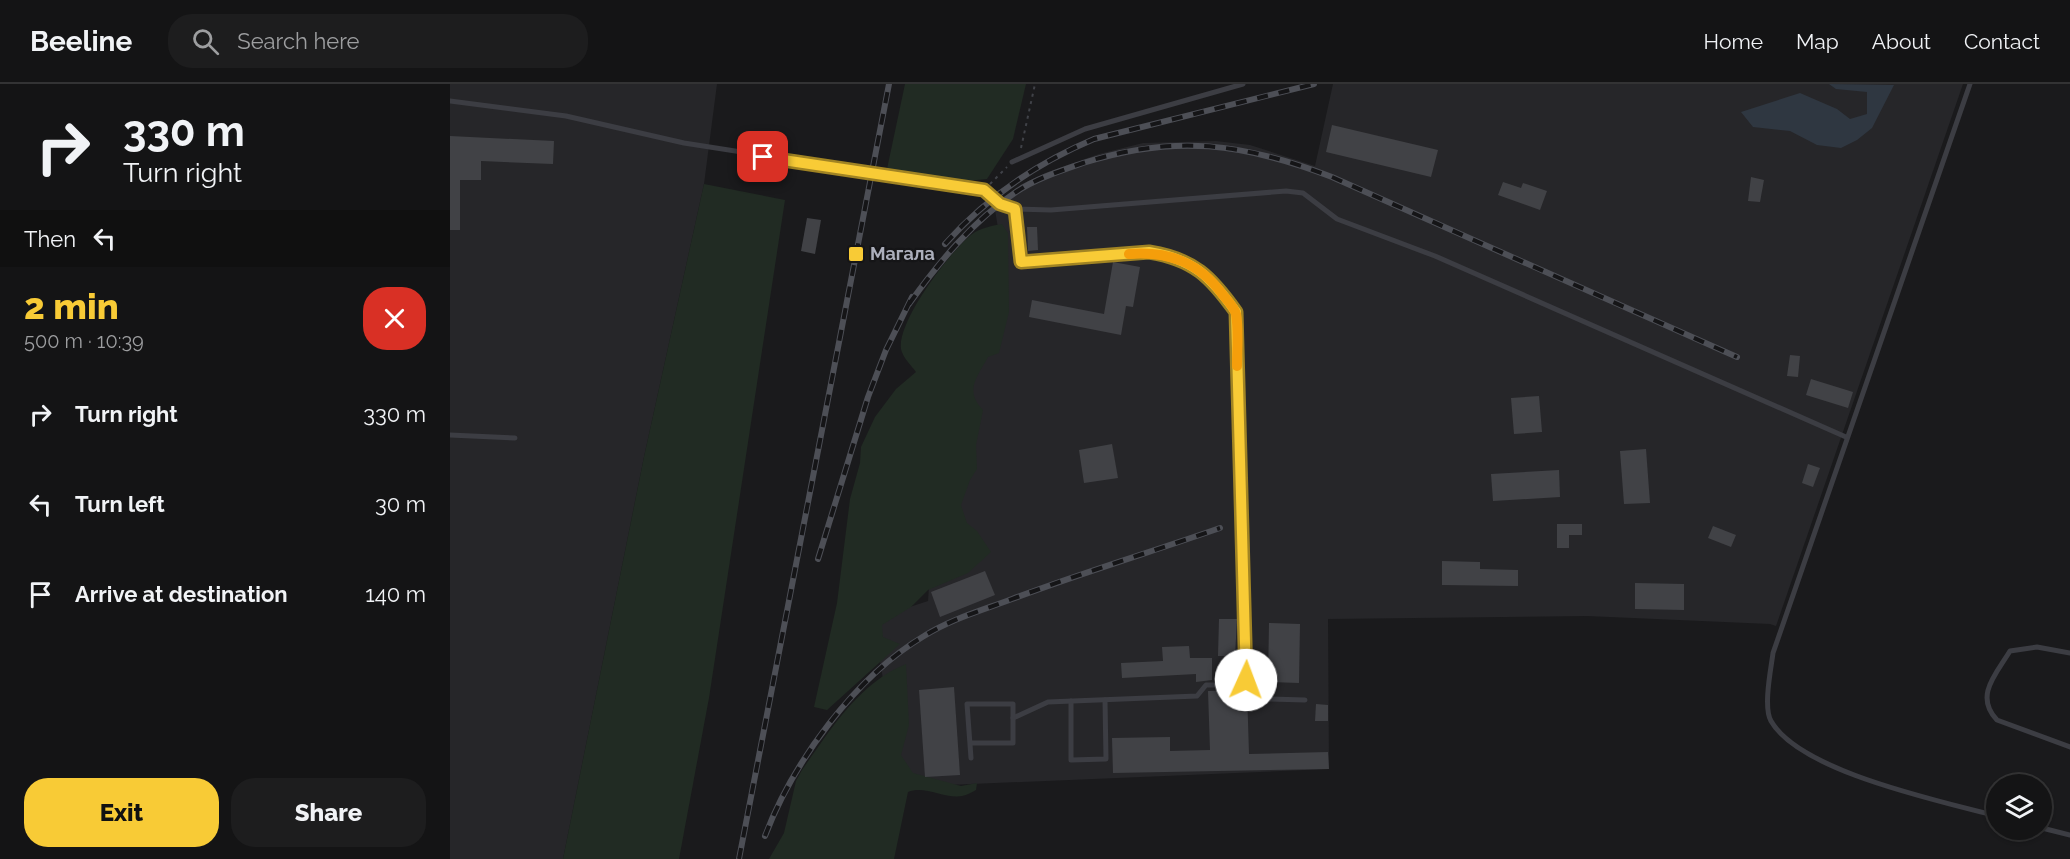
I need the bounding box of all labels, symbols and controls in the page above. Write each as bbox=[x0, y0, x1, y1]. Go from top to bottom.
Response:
search box bbox=[168, 14, 588, 68]
text: Beeline bbox=[30, 25, 132, 58]
icon: search bbox=[189, 25, 222, 58]
text: Search here bbox=[237, 28, 359, 54]
text: Home bbox=[1704, 29, 1763, 54]
text: Map bbox=[1796, 29, 1839, 54]
text: About bbox=[1872, 29, 1931, 54]
text: Contact bbox=[1964, 29, 2040, 54]
text: 330 m bbox=[123, 107, 245, 156]
icon: right bbox=[24, 108, 102, 186]
pin bbox=[737, 131, 788, 182]
icon: arrive bbox=[746, 140, 779, 173]
text: Turn right bbox=[123, 157, 242, 188]
icon: left bbox=[88, 222, 121, 255]
text: Then bbox=[24, 226, 76, 252]
place label: Магала bbox=[870, 243, 935, 264]
marker: Магала bbox=[847, 245, 865, 263]
text: 2 min bbox=[24, 285, 119, 327]
button: close bbox=[363, 287, 426, 350]
text: 500 m · 10:39 bbox=[24, 329, 144, 353]
icon: right bbox=[24, 398, 57, 431]
text: Turn right bbox=[75, 401, 178, 427]
text: 330 m bbox=[363, 401, 426, 427]
icon: left bbox=[24, 488, 57, 521]
text: Turn left bbox=[75, 491, 165, 517]
text: 30 m bbox=[375, 491, 426, 517]
icon: arrive bbox=[24, 578, 57, 611]
text: Arrive at destination bbox=[75, 581, 288, 607]
text: 140 m bbox=[365, 581, 426, 607]
position arrow bbox=[1214, 648, 1278, 712]
map controls bbox=[1986, 774, 2052, 840]
button: layers bbox=[1986, 774, 2052, 840]
button: Exit bbox=[24, 778, 219, 847]
button: Share bbox=[231, 778, 426, 847]

